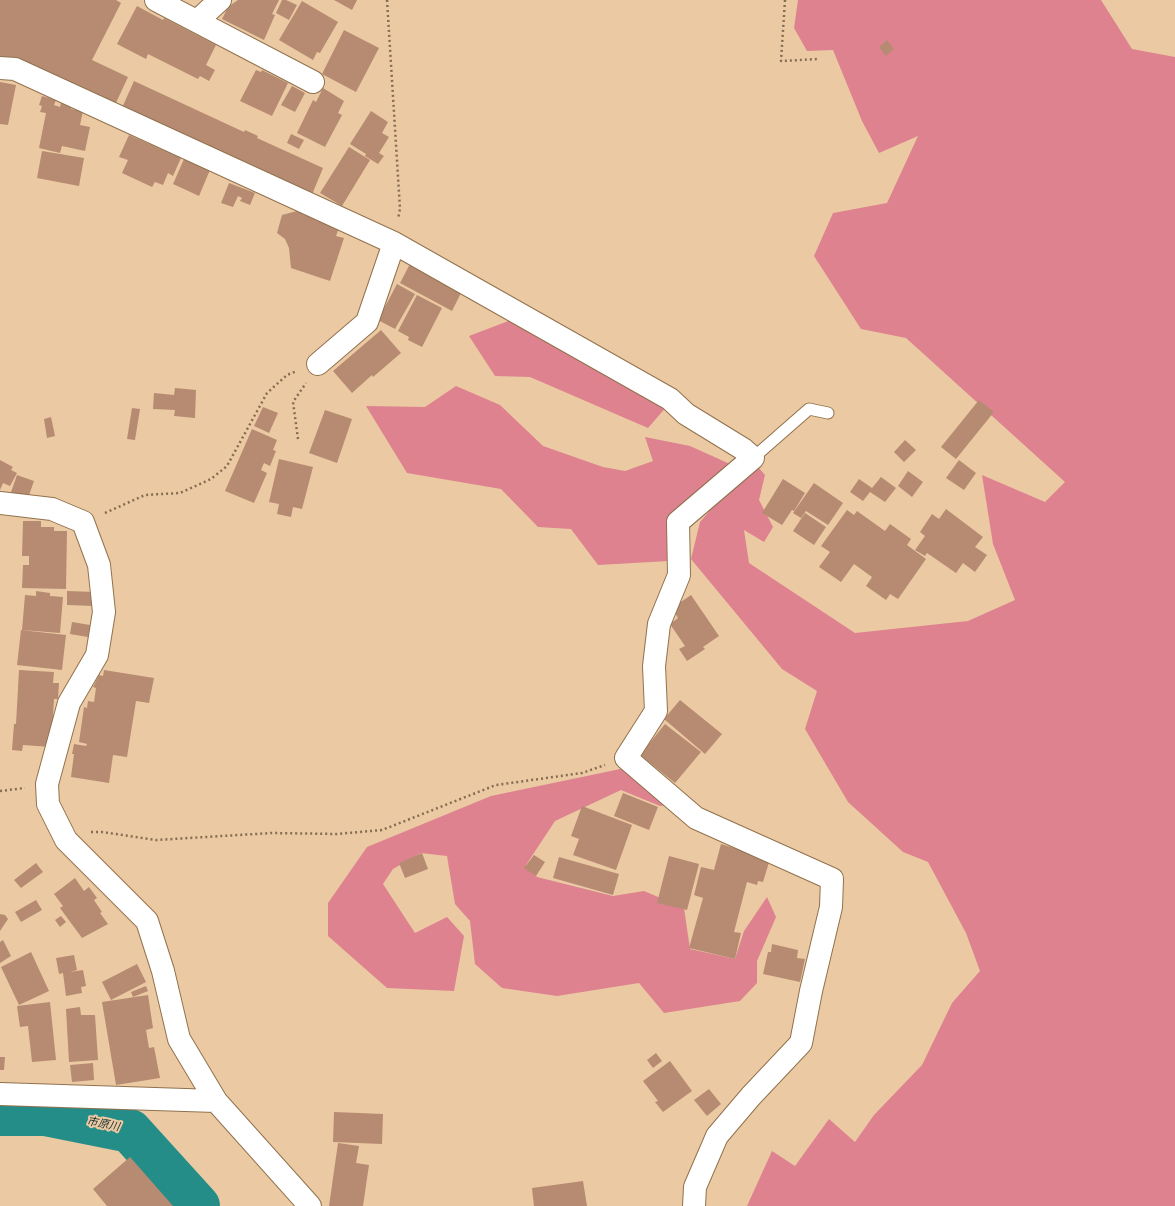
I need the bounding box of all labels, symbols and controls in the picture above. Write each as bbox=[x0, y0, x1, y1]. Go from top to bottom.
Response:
water label: 市原川 bbox=[86, 1115, 120, 1135]

